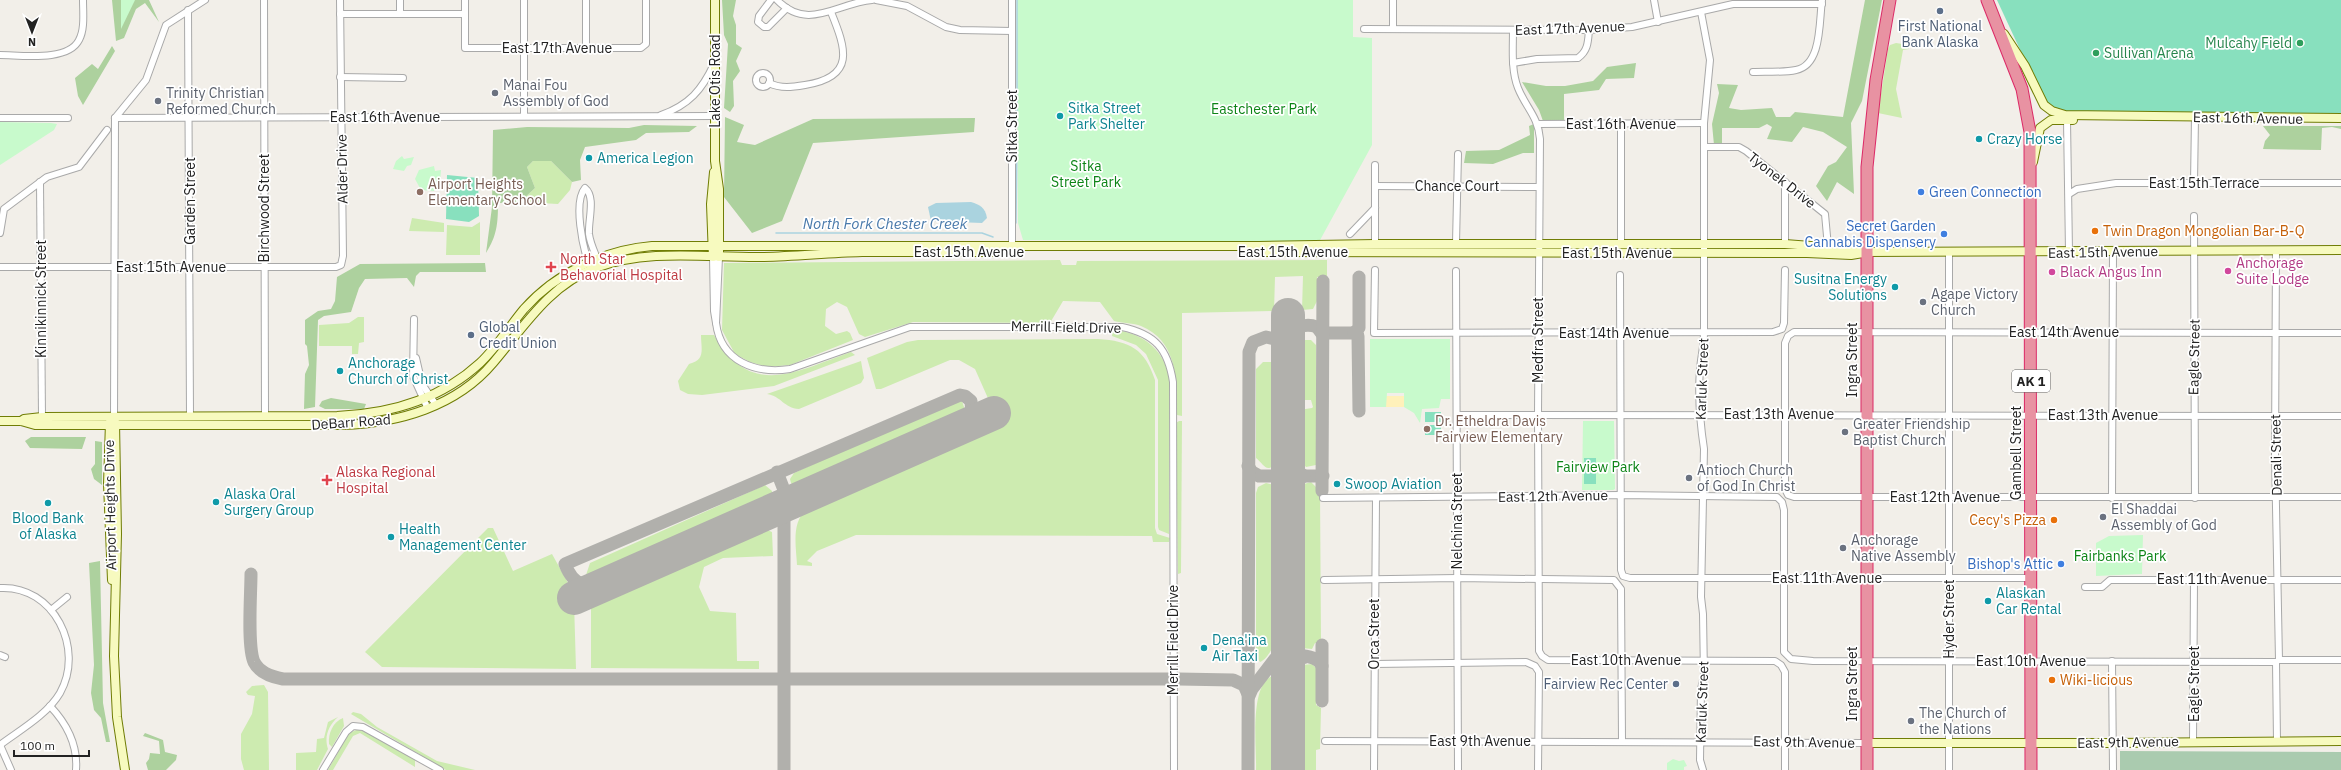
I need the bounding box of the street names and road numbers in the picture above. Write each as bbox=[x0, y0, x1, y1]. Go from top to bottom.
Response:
street label: East 17th Avenue bbox=[1515, 17, 1626, 39]
street label: Lake Otis Road bbox=[706, 34, 724, 128]
street label: East 17th Avenue bbox=[502, 39, 612, 57]
street label: Sitka Street bbox=[1003, 89, 1021, 163]
street label: East 16th Avenue bbox=[330, 108, 440, 126]
street label: East 16th Avenue bbox=[2193, 108, 2304, 128]
street label: East 16th Avenue bbox=[1566, 115, 1676, 133]
street label: Alder Drive bbox=[332, 134, 352, 204]
street label: Tyonek Drive bbox=[1745, 148, 1820, 212]
street label: Birchwood Street bbox=[255, 154, 273, 262]
street label: Garden Street bbox=[181, 157, 199, 245]
street label: East 15th Terrace bbox=[2149, 174, 2260, 192]
street label: Chance Court bbox=[1415, 177, 1499, 195]
street label: Kinnikinnick Street bbox=[32, 240, 50, 358]
street label: East 15th Avenue bbox=[2048, 242, 2159, 262]
street label: East 15th Avenue bbox=[914, 243, 1024, 261]
street label: East 15th Avenue bbox=[1238, 243, 1348, 261]
street label: East 15th Avenue bbox=[1562, 244, 1672, 262]
street label: East 15th Avenue bbox=[116, 258, 226, 276]
street label: Medfra Street bbox=[1529, 297, 1547, 383]
street label: Merrill Field Drive bbox=[1011, 317, 1122, 337]
street label: Eagle Street bbox=[2184, 319, 2204, 395]
street label: Ingra Street bbox=[1843, 322, 1861, 398]
street label: East 14th Avenue bbox=[2009, 323, 2119, 341]
street label: East 14th Avenue bbox=[1559, 324, 1669, 342]
street label: Karluk Street bbox=[1692, 338, 1712, 420]
road number: AK 1 bbox=[2012, 370, 2050, 392]
street label: East 13th Avenue bbox=[1724, 405, 1834, 423]
street label: Gambell Street bbox=[2007, 406, 2025, 500]
street label: East 13th Avenue bbox=[2048, 406, 2158, 424]
street label: DeBarr Road bbox=[311, 410, 391, 434]
street label: Denali Street bbox=[2266, 414, 2286, 496]
street label: Airport Heights Drive bbox=[100, 439, 120, 571]
street label: Nelchina Street bbox=[1448, 472, 1466, 570]
street label: East 12th Avenue bbox=[1498, 486, 1609, 506]
street label: East 12th Avenue bbox=[1890, 488, 2000, 506]
street label: East 11th Avenue bbox=[1772, 569, 1882, 587]
street label: East 11th Avenue bbox=[2157, 570, 2267, 588]
street label: Hyder Street bbox=[1940, 579, 1958, 659]
street label: Merrill Field Drive bbox=[1164, 584, 1182, 695]
street label: Orca Street bbox=[1365, 598, 1383, 670]
street label: Ingra Street bbox=[1843, 646, 1861, 722]
street label: Eagle Street bbox=[2185, 646, 2203, 722]
street label: East 10th Avenue bbox=[1571, 651, 1681, 669]
street label: East 10th Avenue bbox=[1976, 652, 2086, 670]
street label: Karluk Street bbox=[1692, 661, 1712, 743]
street label: East 9th Avenue bbox=[1429, 732, 1531, 750]
street label: East 9th Avenue bbox=[1753, 732, 1855, 752]
street label: East 9th Avenue bbox=[2077, 732, 2179, 752]

